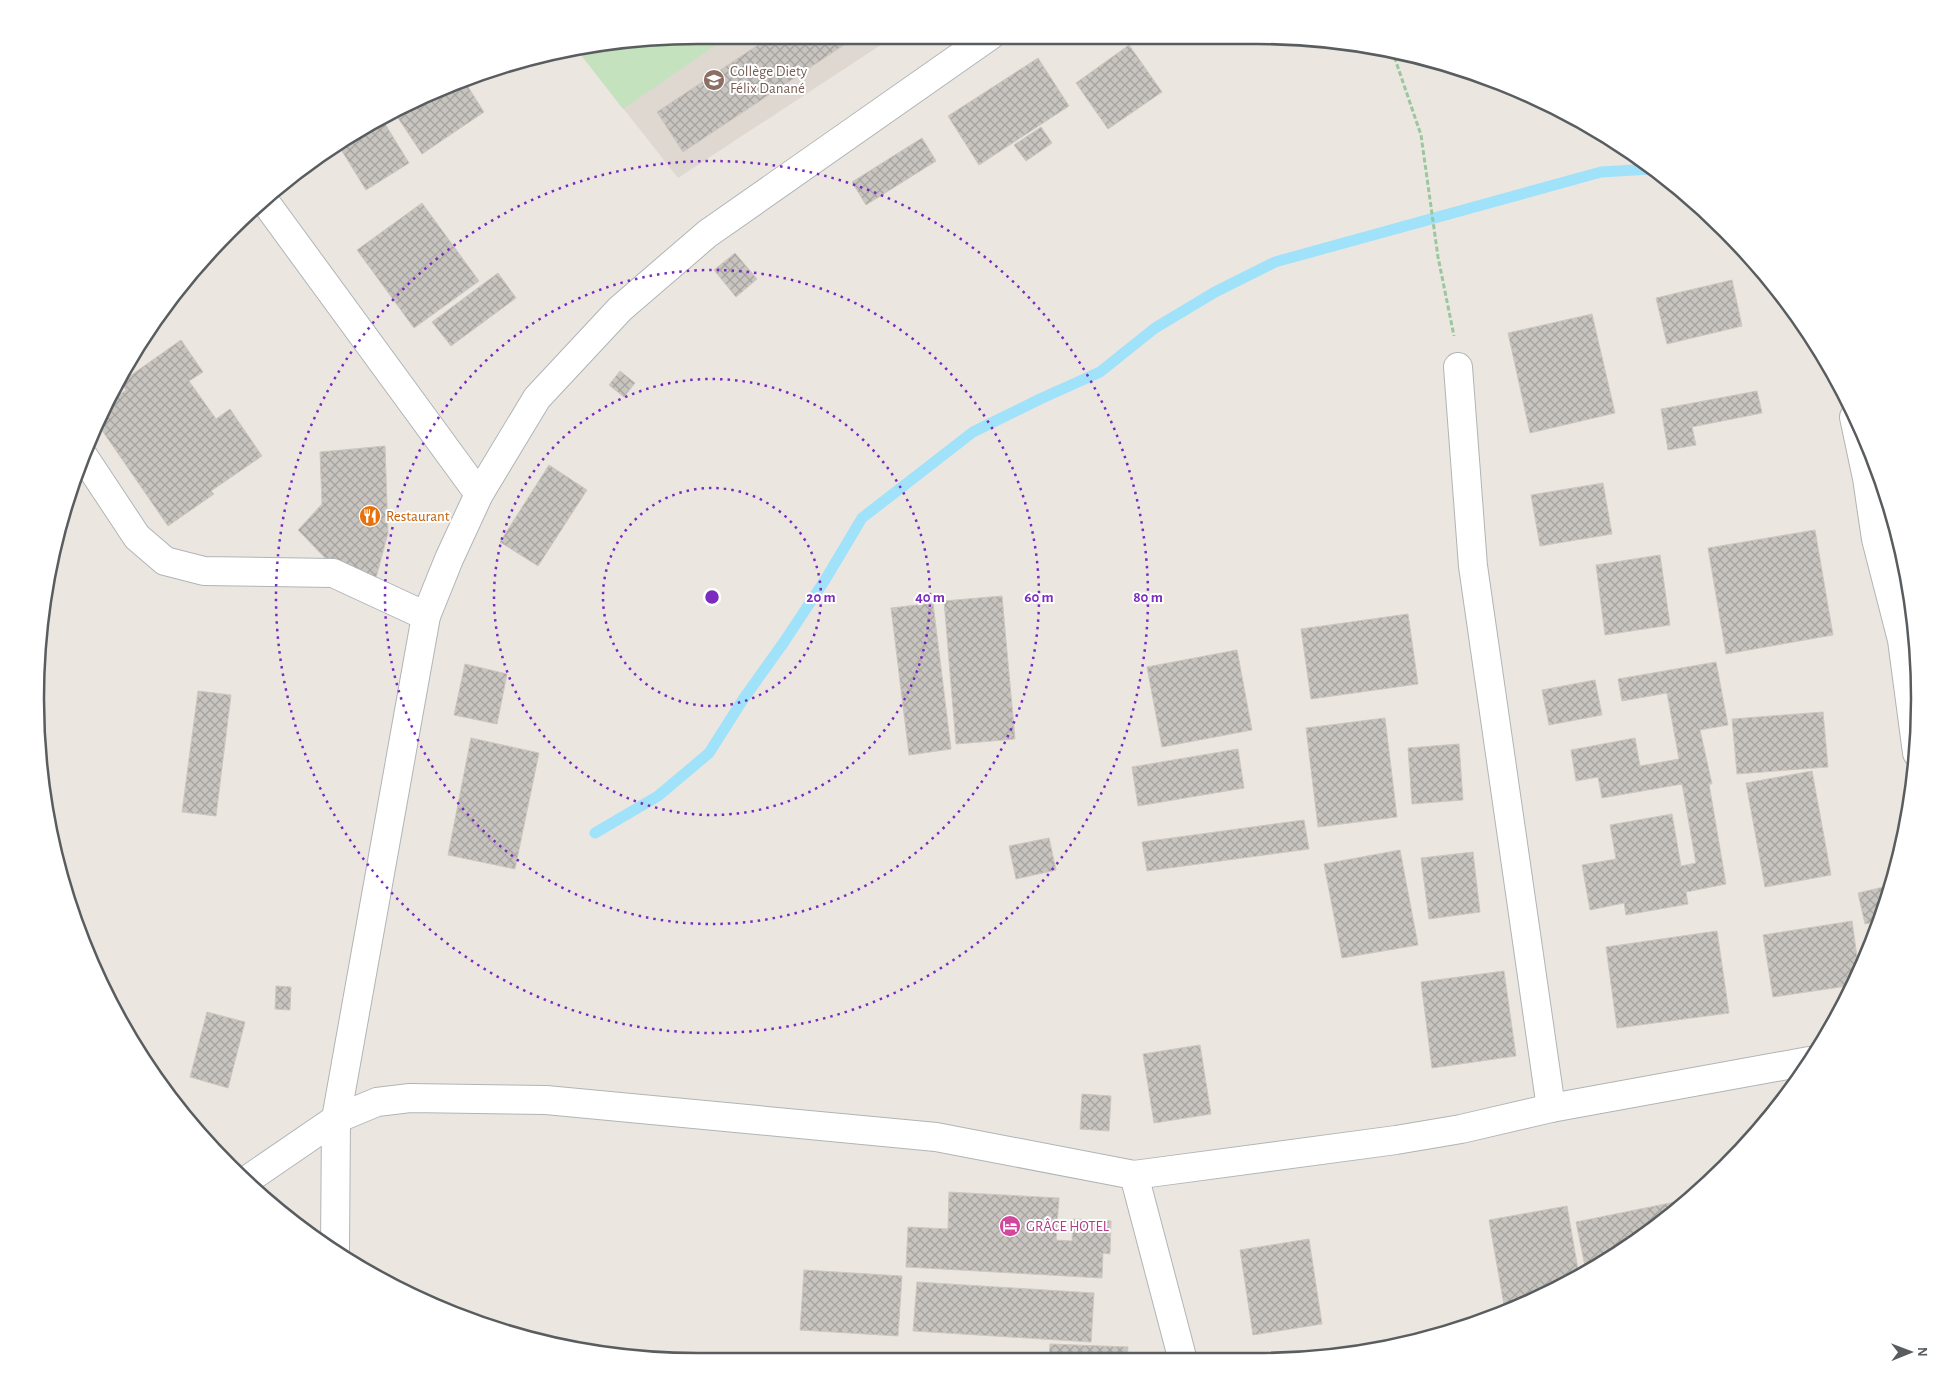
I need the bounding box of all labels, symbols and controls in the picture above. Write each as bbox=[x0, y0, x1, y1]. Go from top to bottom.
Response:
place label: Collège Diety Félix Danané bbox=[730, 64, 808, 96]
school or university icon: Collège Diety Félix Danané bbox=[702, 68, 726, 92]
restaurant icon: Restaurant bbox=[358, 504, 382, 528]
place label: Restaurant bbox=[386, 509, 450, 524]
centre of rings bbox=[703, 588, 721, 606]
text: 20 m bbox=[806, 590, 836, 605]
text: 40 m bbox=[915, 590, 945, 605]
text: 60 m bbox=[1024, 590, 1054, 605]
text: 80 m bbox=[1133, 590, 1163, 605]
hotel icon: GRÂCE HOTEL bbox=[998, 1214, 1022, 1238]
place label: GRÂCE HOTEL bbox=[1026, 1218, 1110, 1234]
north arrow bbox=[1885, 1327, 1935, 1377]
text: N bbox=[1915, 1347, 1929, 1357]

